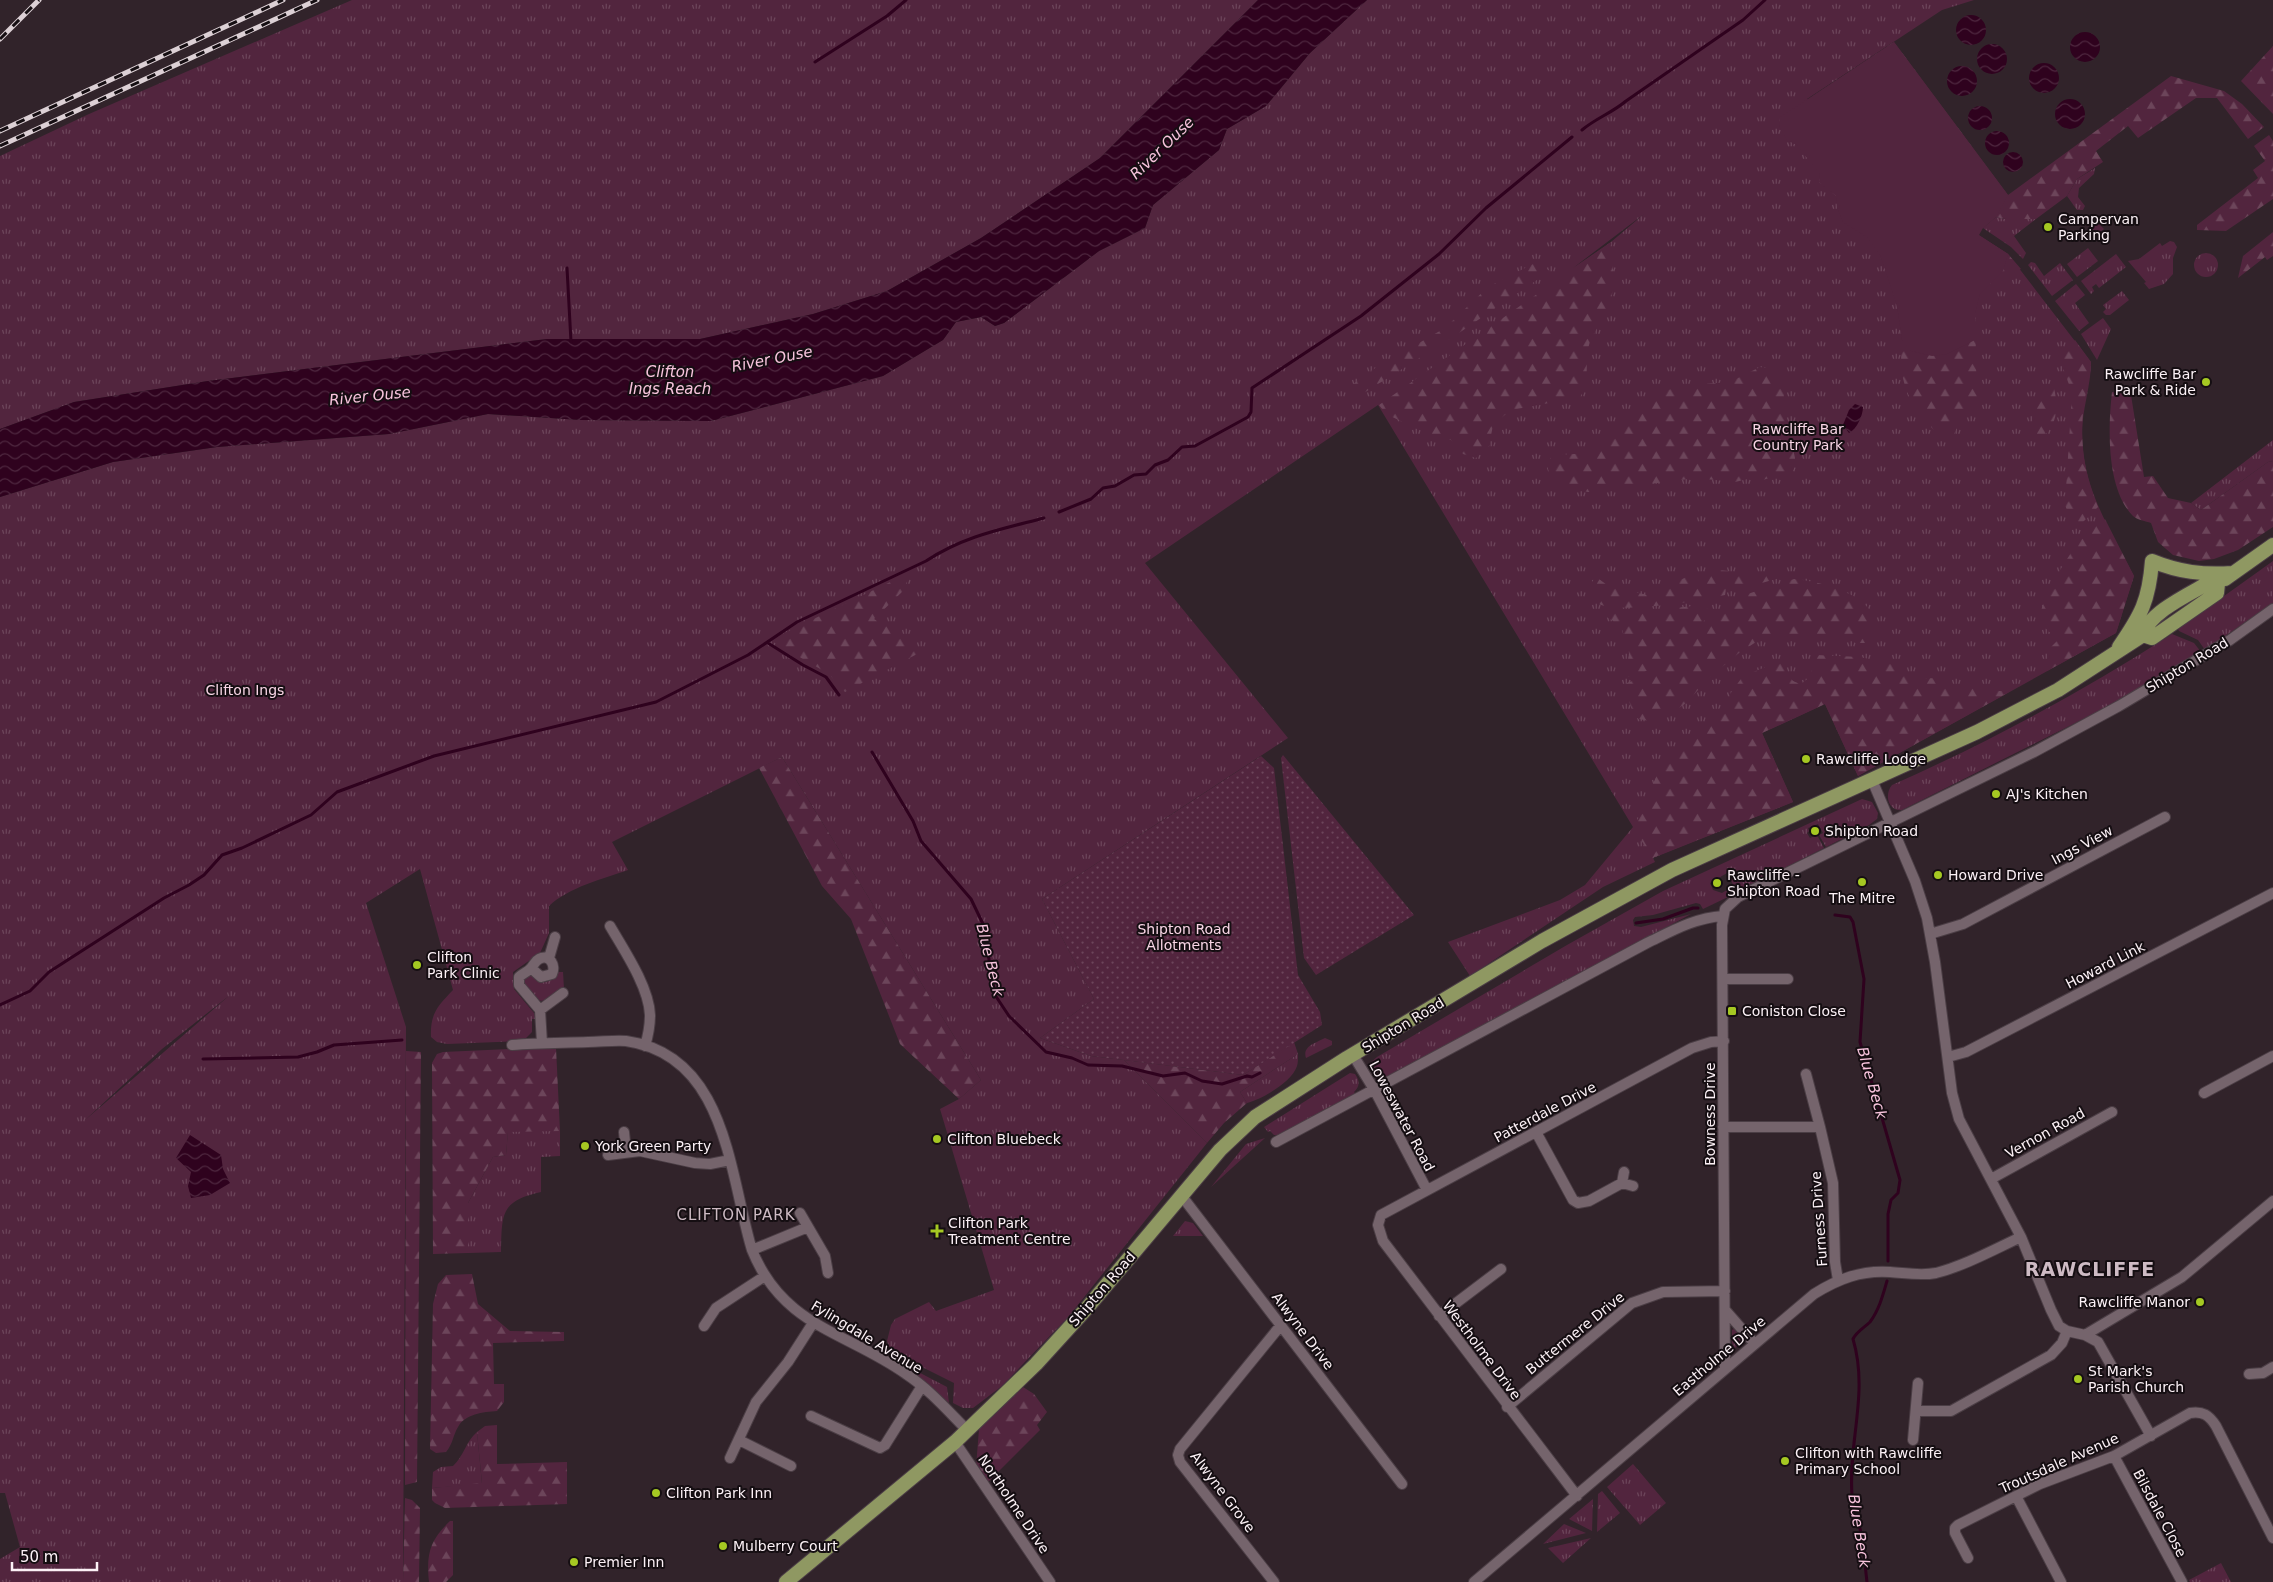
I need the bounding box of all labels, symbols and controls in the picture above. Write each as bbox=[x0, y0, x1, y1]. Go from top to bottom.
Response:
water label: River Ouse bbox=[1126, 113, 1198, 183]
place label: Campervan Parking bbox=[2058, 211, 2139, 243]
marker: Campervan Parking bbox=[2042, 221, 2054, 233]
water label: River Ouse bbox=[730, 342, 814, 376]
water label: Clifton Ings Reach bbox=[629, 363, 711, 398]
place label: Rawcliffe Bar Park & Ride bbox=[2104, 366, 2196, 398]
marker: Rawcliffe Bar Park & Ride bbox=[2200, 376, 2212, 388]
water label: River Ouse bbox=[328, 383, 412, 409]
park label: Rawcliffe Bar Country Park bbox=[1752, 421, 1844, 453]
street label: Shipton Road bbox=[2143, 634, 2231, 696]
park label: Clifton Ings bbox=[206, 682, 284, 698]
place label: Rawcliffe Lodge bbox=[1816, 751, 1926, 767]
marker: Rawcliffe Lodge bbox=[1800, 753, 1812, 765]
place label: AJ's Kitchen bbox=[2006, 786, 2088, 802]
marker: AJ's Kitchen bbox=[1990, 788, 2002, 800]
street label: Ings View bbox=[2049, 822, 2115, 868]
place label: Shipton Road bbox=[1825, 823, 1918, 839]
marker: Shipton Road bbox=[1809, 825, 1821, 837]
place label: Rawcliffe - Shipton Road bbox=[1727, 867, 1820, 899]
place label: Howard Drive bbox=[1948, 867, 2043, 883]
marker: Howard Drive bbox=[1932, 869, 1944, 881]
marker: The Mitre bbox=[1856, 876, 1868, 888]
marker: Rawcliffe - Shipton Road bbox=[1711, 877, 1723, 889]
place label: The Mitre bbox=[1828, 890, 1895, 906]
park label: Shipton Road Allotments bbox=[1137, 921, 1231, 953]
water label: Blue Beck bbox=[972, 922, 1008, 1000]
street label: Howard Link bbox=[2063, 938, 2148, 992]
place label: Clifton Park Clinic bbox=[427, 949, 500, 981]
marker: Clifton Park Clinic bbox=[411, 959, 423, 971]
street label: Shipton Road bbox=[1359, 994, 1447, 1056]
place label: Coniston Close bbox=[1742, 1003, 1846, 1019]
marker: Coniston Close bbox=[1726, 1005, 1738, 1017]
water label: Blue Beck bbox=[1853, 1045, 1891, 1123]
street label: Loweswater Road bbox=[1366, 1058, 1438, 1174]
street label: Bowness Drive bbox=[1702, 1062, 1718, 1166]
street label: Patterdale Drive bbox=[1491, 1078, 1599, 1146]
street label: Vernon Road bbox=[2002, 1105, 2088, 1161]
place label: Clifton Bluebeck bbox=[947, 1131, 1062, 1147]
marker: Clifton Bluebeck bbox=[931, 1133, 943, 1145]
place label: York Green Party bbox=[594, 1138, 711, 1154]
marker: York Green Party bbox=[579, 1140, 591, 1152]
street label: Furness Drive bbox=[1808, 1171, 1830, 1267]
district label: CLIFTON PARK bbox=[676, 1206, 796, 1224]
place label: Clifton Park Treatment Centre bbox=[947, 1215, 1071, 1247]
marker: Clifton Park Treatment Centre bbox=[930, 1224, 944, 1238]
street label: Shipton Road bbox=[1065, 1249, 1139, 1329]
district label: RAWCLIFFE bbox=[2025, 1258, 2155, 1280]
street label: Buttermere Drive bbox=[1523, 1288, 1627, 1378]
street label: Alwyne Drive bbox=[1269, 1289, 1337, 1373]
place label: Rawcliffe Manor bbox=[2079, 1294, 2190, 1310]
marker: Rawcliffe Manor bbox=[2194, 1296, 2206, 1308]
street label: Fylingdale Avenue bbox=[808, 1297, 926, 1377]
street label: Westholme Drive bbox=[1440, 1297, 1524, 1403]
street label: Eastholme Drive bbox=[1670, 1313, 1768, 1399]
place label: St Mark's Parish Church bbox=[2088, 1363, 2184, 1395]
marker: St Mark's Parish Church bbox=[2072, 1373, 2084, 1385]
street label: Troutsdale Avenue bbox=[1996, 1430, 2121, 1497]
place label: Clifton with Rawcliffe Primary School bbox=[1795, 1445, 1942, 1477]
street label: Alwyne Grove bbox=[1187, 1448, 1259, 1536]
street label: Northolme Drive bbox=[975, 1452, 1053, 1556]
marker: Clifton with Rawcliffe Primary School bbox=[1779, 1455, 1791, 1467]
street label: Bilsdale Close bbox=[2130, 1466, 2190, 1560]
place label: Clifton Park Inn bbox=[666, 1485, 772, 1501]
marker: Clifton Park Inn bbox=[650, 1487, 662, 1499]
water label: Blue Beck bbox=[1844, 1493, 1874, 1570]
place label: Mulberry Court bbox=[733, 1538, 838, 1554]
scale bar bbox=[12, 1540, 98, 1572]
marker: Mulberry Court bbox=[717, 1540, 729, 1552]
text: 50 m bbox=[20, 1548, 58, 1566]
place label: Premier Inn bbox=[584, 1554, 664, 1570]
marker: Premier Inn bbox=[568, 1556, 580, 1568]

